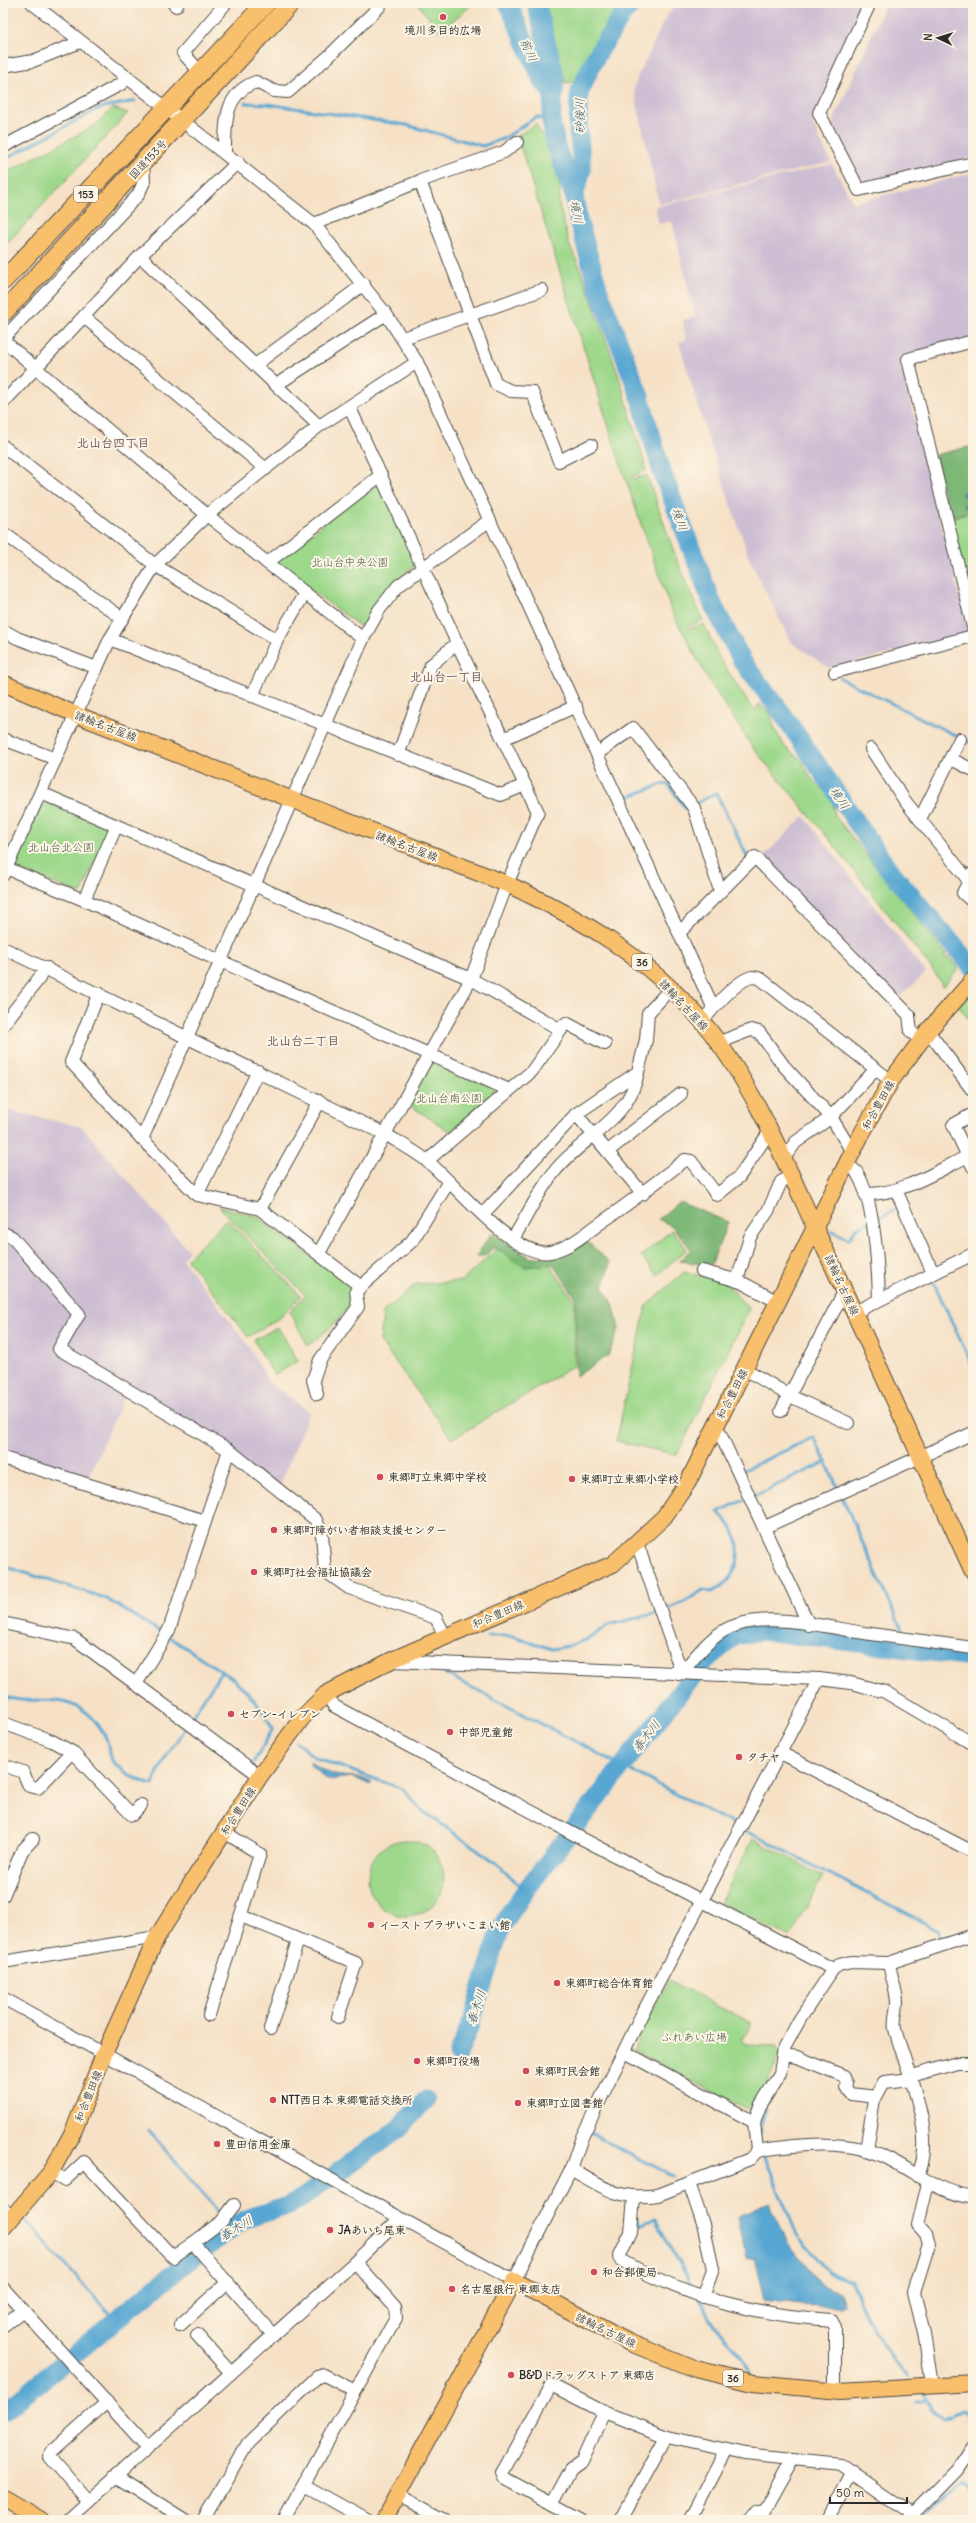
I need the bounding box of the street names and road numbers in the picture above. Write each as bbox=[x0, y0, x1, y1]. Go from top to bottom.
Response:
street label: 国道153号 bbox=[126, 136, 170, 182]
road number: 153 bbox=[74, 186, 98, 202]
street label: 諸輪名古屋線 bbox=[73, 708, 139, 744]
street label: 諸輪名古屋線 bbox=[374, 828, 440, 864]
road number: 36 bbox=[632, 954, 652, 970]
street label: 諸輪名古屋線 bbox=[656, 976, 712, 1034]
street label: 和合豊田線 bbox=[859, 1078, 897, 1132]
street label: 諸輪名古屋線 bbox=[822, 1252, 862, 1318]
street label: 和合豊田線 bbox=[713, 1366, 751, 1422]
street label: 和合豊田線 bbox=[470, 1597, 526, 1631]
street label: 和合豊田線 bbox=[217, 1784, 259, 1838]
street label: 和合豊田線 bbox=[71, 2068, 105, 2124]
street label: 諸輪名古屋線 bbox=[573, 2309, 639, 2351]
road number: 36 bbox=[723, 2370, 743, 2386]

